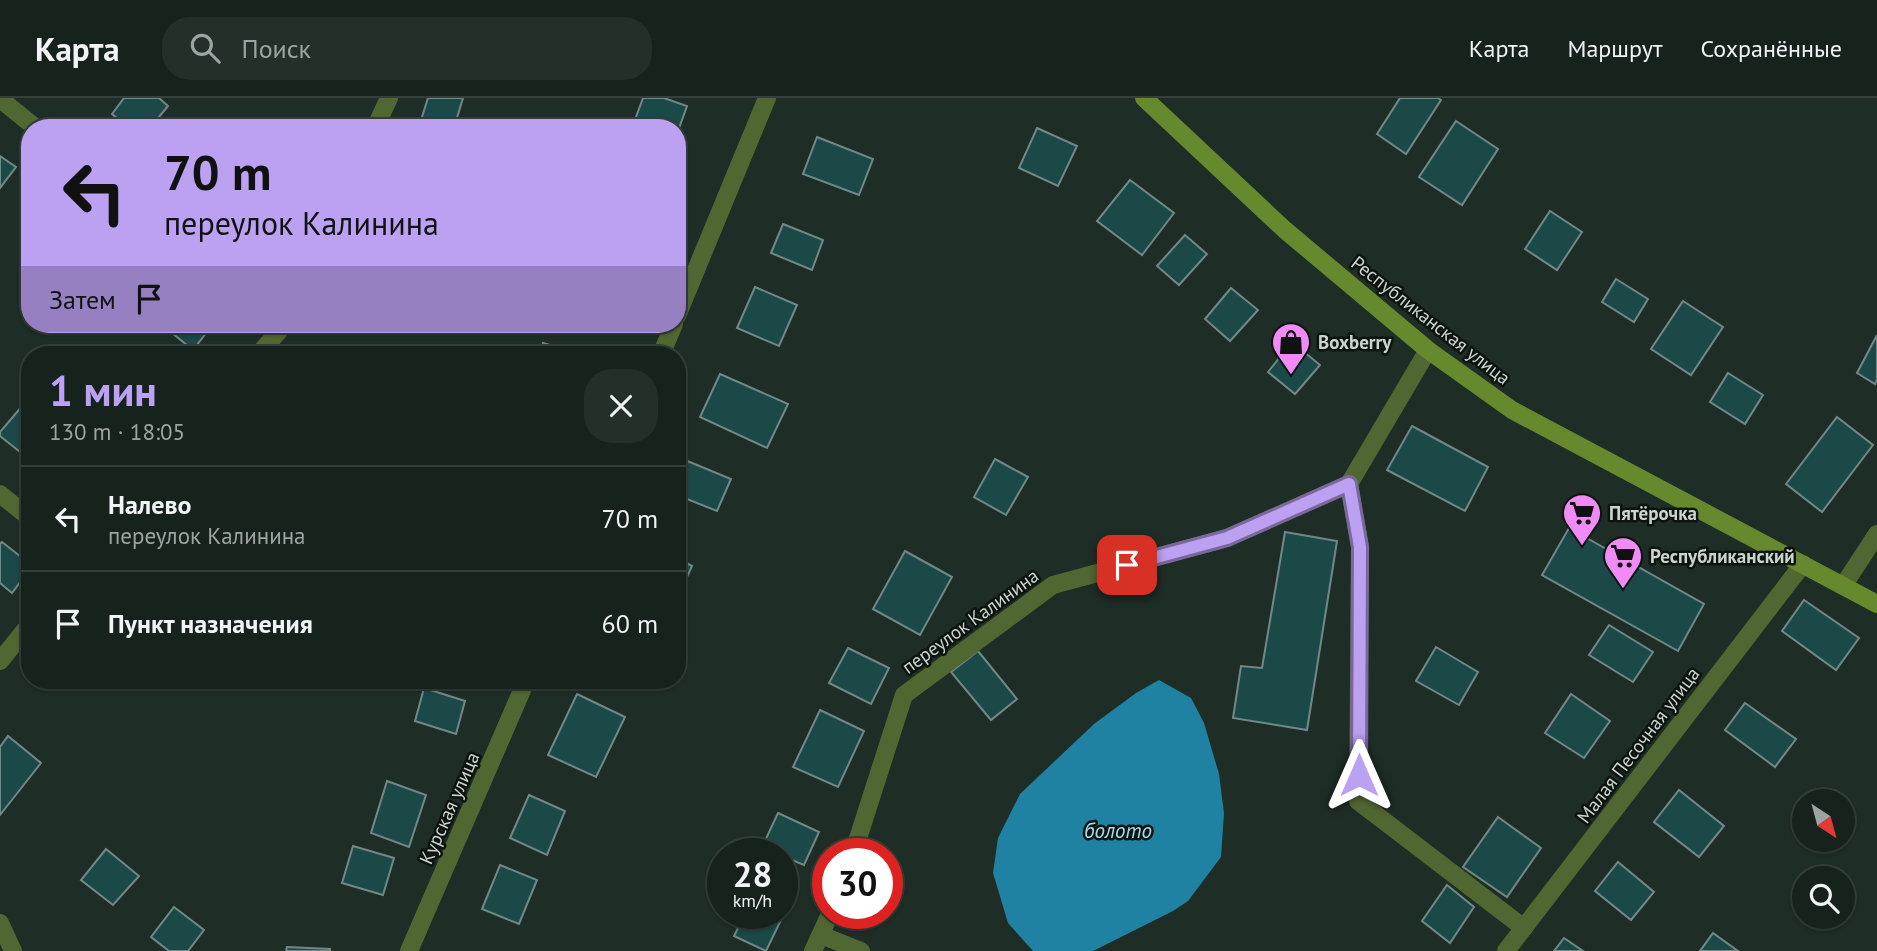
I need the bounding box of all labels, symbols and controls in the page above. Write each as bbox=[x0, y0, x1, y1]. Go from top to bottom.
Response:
search box bbox=[162, 17, 652, 80]
text: Карта bbox=[35, 27, 120, 70]
icon: search bbox=[186, 29, 224, 67]
text: Поиск bbox=[242, 32, 311, 65]
text: Карта bbox=[1469, 33, 1529, 64]
text: Маршрут bbox=[1567, 33, 1662, 64]
text: Сохранённые bbox=[1700, 33, 1842, 64]
text: 70 m bbox=[164, 140, 271, 204]
icon: left bbox=[49, 147, 140, 238]
text: переулок Калинина bbox=[164, 202, 439, 244]
street label: Республиканская улица bbox=[1347, 250, 1515, 390]
icon: arrive bbox=[130, 280, 168, 318]
text: Затем bbox=[49, 283, 116, 316]
shop icon: Boxberry bbox=[1270, 321, 1312, 376]
place label: Boxberry bbox=[1318, 330, 1392, 354]
text: 1 мин bbox=[49, 363, 157, 418]
button: close bbox=[584, 369, 658, 443]
text: 130 m · 18:05 bbox=[49, 417, 185, 446]
text: Налево bbox=[108, 488, 192, 521]
supermarket icon: Пятёрочка bbox=[1561, 492, 1603, 547]
icon: left bbox=[49, 500, 87, 538]
place label: Пятёрочка bbox=[1609, 501, 1697, 525]
text: 70 m bbox=[602, 502, 658, 535]
text: переулок Калинина bbox=[108, 521, 306, 550]
pin bbox=[1097, 535, 1157, 595]
supermarket icon: Республиканский bbox=[1602, 535, 1644, 590]
place label: Республиканский bbox=[1650, 544, 1795, 568]
icon: arrive bbox=[1108, 546, 1146, 584]
street label: переулок Калинина bbox=[897, 563, 1043, 679]
icon: arrive bbox=[49, 605, 87, 643]
text: Пункт назначения bbox=[108, 607, 313, 640]
text: 60 m bbox=[602, 607, 658, 640]
street label: Малая Песочная улица bbox=[1571, 662, 1705, 828]
position arrow bbox=[1322, 738, 1396, 812]
street label: Курская улица bbox=[414, 748, 484, 868]
north arrow bbox=[1792, 789, 1855, 852]
map controls bbox=[1792, 789, 1855, 929]
water label: болото bbox=[1084, 817, 1152, 844]
speed limit sign: 30 bbox=[812, 838, 903, 929]
text: 28 bbox=[733, 851, 772, 897]
button: search bbox=[1792, 866, 1855, 929]
text: km/h bbox=[733, 889, 772, 912]

